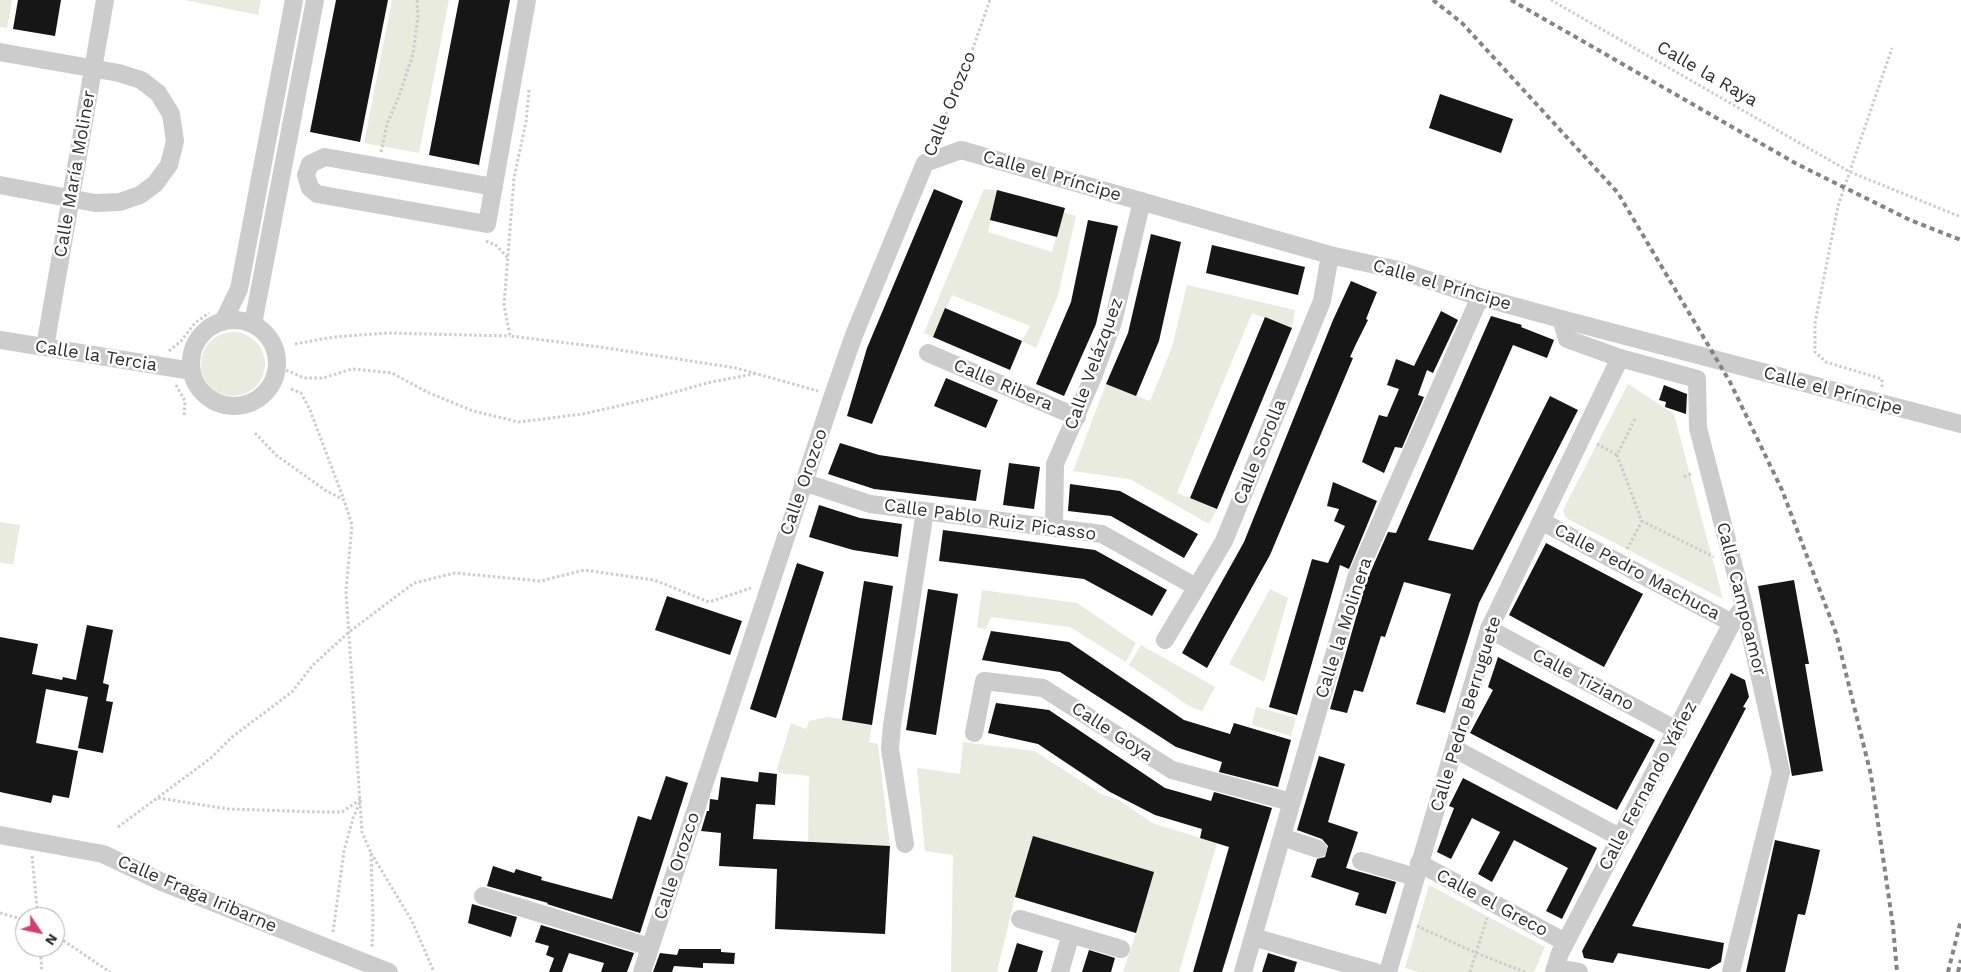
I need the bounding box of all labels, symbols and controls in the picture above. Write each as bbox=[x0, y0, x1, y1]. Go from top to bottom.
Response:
street label: Calle la Raya bbox=[1653, 36, 1761, 112]
street label: Calle Orozco bbox=[919, 48, 981, 160]
street label: Calle María Moliner bbox=[50, 89, 100, 259]
street label: Calle el Príncipe bbox=[980, 146, 1124, 206]
street label: Calle el Príncipe bbox=[1370, 255, 1514, 315]
street label: Calle Velázquez bbox=[1060, 295, 1128, 433]
street label: Calle la Tercia bbox=[33, 336, 159, 376]
street label: Calle Ribera bbox=[950, 354, 1056, 416]
street label: Calle el Príncipe bbox=[1761, 362, 1905, 420]
street label: Calle Sorolla bbox=[1229, 396, 1291, 508]
street label: Calle Orozco bbox=[776, 426, 832, 538]
street label: Calle Pablo Ruiz Picasso bbox=[882, 494, 1098, 546]
street label: Calle Pedro Machuca bbox=[1550, 519, 1724, 625]
street label: Calle Campoamor bbox=[1711, 520, 1771, 678]
street label: Calle la Molinera bbox=[1311, 555, 1377, 701]
street label: Calle Pedro Berruguete bbox=[1426, 614, 1506, 814]
street label: Calle Tiziano bbox=[1528, 644, 1638, 716]
street label: Calle Goya bbox=[1067, 698, 1157, 766]
street label: Calle Fernando Yáñez bbox=[1594, 698, 1702, 874]
street label: Calle Orozco bbox=[649, 810, 705, 922]
street label: Calle Fraga Iribarne bbox=[114, 851, 280, 937]
street label: Calle el Greco bbox=[1432, 864, 1552, 942]
north arrow bbox=[15, 907, 65, 957]
text: N bbox=[42, 931, 61, 949]

